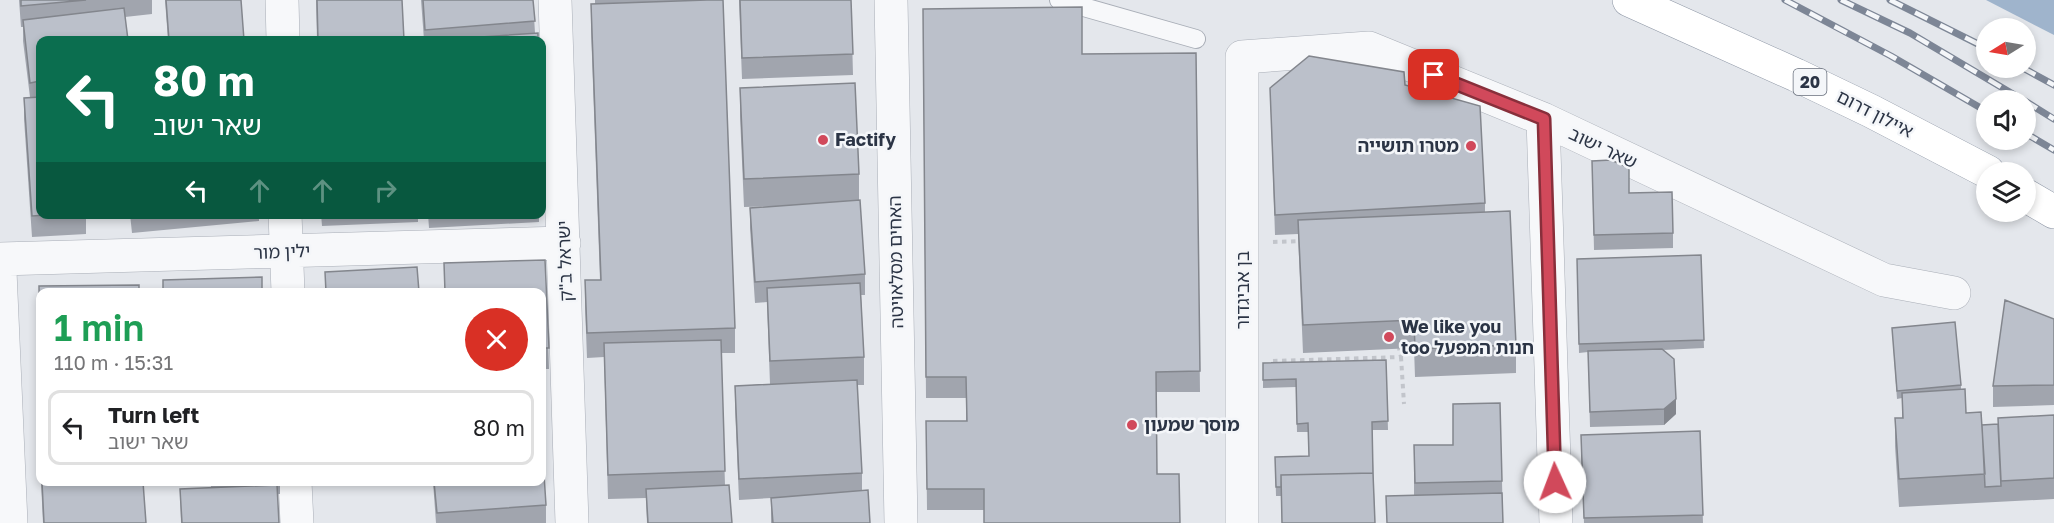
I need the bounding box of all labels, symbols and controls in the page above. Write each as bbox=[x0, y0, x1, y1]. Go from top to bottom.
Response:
north arrow bbox=[1976, 18, 2036, 78]
map controls bbox=[1976, 18, 2036, 222]
pin bbox=[1408, 49, 1459, 100]
text: 80 m bbox=[153, 55, 254, 105]
icon: arrive bbox=[1417, 58, 1450, 91]
icon: left bbox=[54, 60, 132, 138]
road number: 20 bbox=[1794, 69, 1826, 95]
street label: איילון דרום bbox=[1834, 84, 1917, 142]
button: sound bbox=[1976, 90, 2036, 150]
text: שאר ישוב bbox=[153, 109, 262, 141]
street label: שאר ישוב bbox=[1566, 122, 1641, 172]
place label: Factify bbox=[835, 128, 896, 150]
marker: Factify bbox=[816, 133, 830, 147]
place label: מטרו תושייה bbox=[1358, 134, 1459, 156]
marker: מטרו תושייה bbox=[1464, 139, 1478, 153]
button: layers bbox=[1976, 162, 2036, 222]
icon: left bbox=[180, 174, 213, 207]
icon: ahead bbox=[243, 174, 276, 207]
icon: ahead bbox=[306, 174, 339, 207]
icon: right bbox=[369, 174, 402, 207]
street label: האחים מסלאויטה bbox=[883, 195, 907, 329]
street label: ישראל ב"ק bbox=[552, 220, 576, 302]
street label: ילין מור bbox=[253, 239, 311, 263]
street label: בן אביגדור bbox=[1231, 251, 1253, 329]
text: 1 min bbox=[54, 306, 144, 349]
button: close bbox=[465, 308, 528, 371]
place label: We like you too חנות המפעל bbox=[1401, 315, 1534, 358]
marker: We like you too חנות המפעל bbox=[1382, 330, 1396, 344]
text: 110 m · 15:31 bbox=[54, 350, 173, 374]
text: Turn left bbox=[108, 401, 199, 428]
icon: left bbox=[57, 411, 90, 444]
place label: מוסך שמעון bbox=[1144, 413, 1240, 435]
text: 80 m bbox=[473, 414, 525, 441]
marker: מוסך שמעון bbox=[1125, 418, 1139, 432]
text: שאר ישוב bbox=[108, 429, 189, 453]
position arrow bbox=[1523, 450, 1587, 514]

